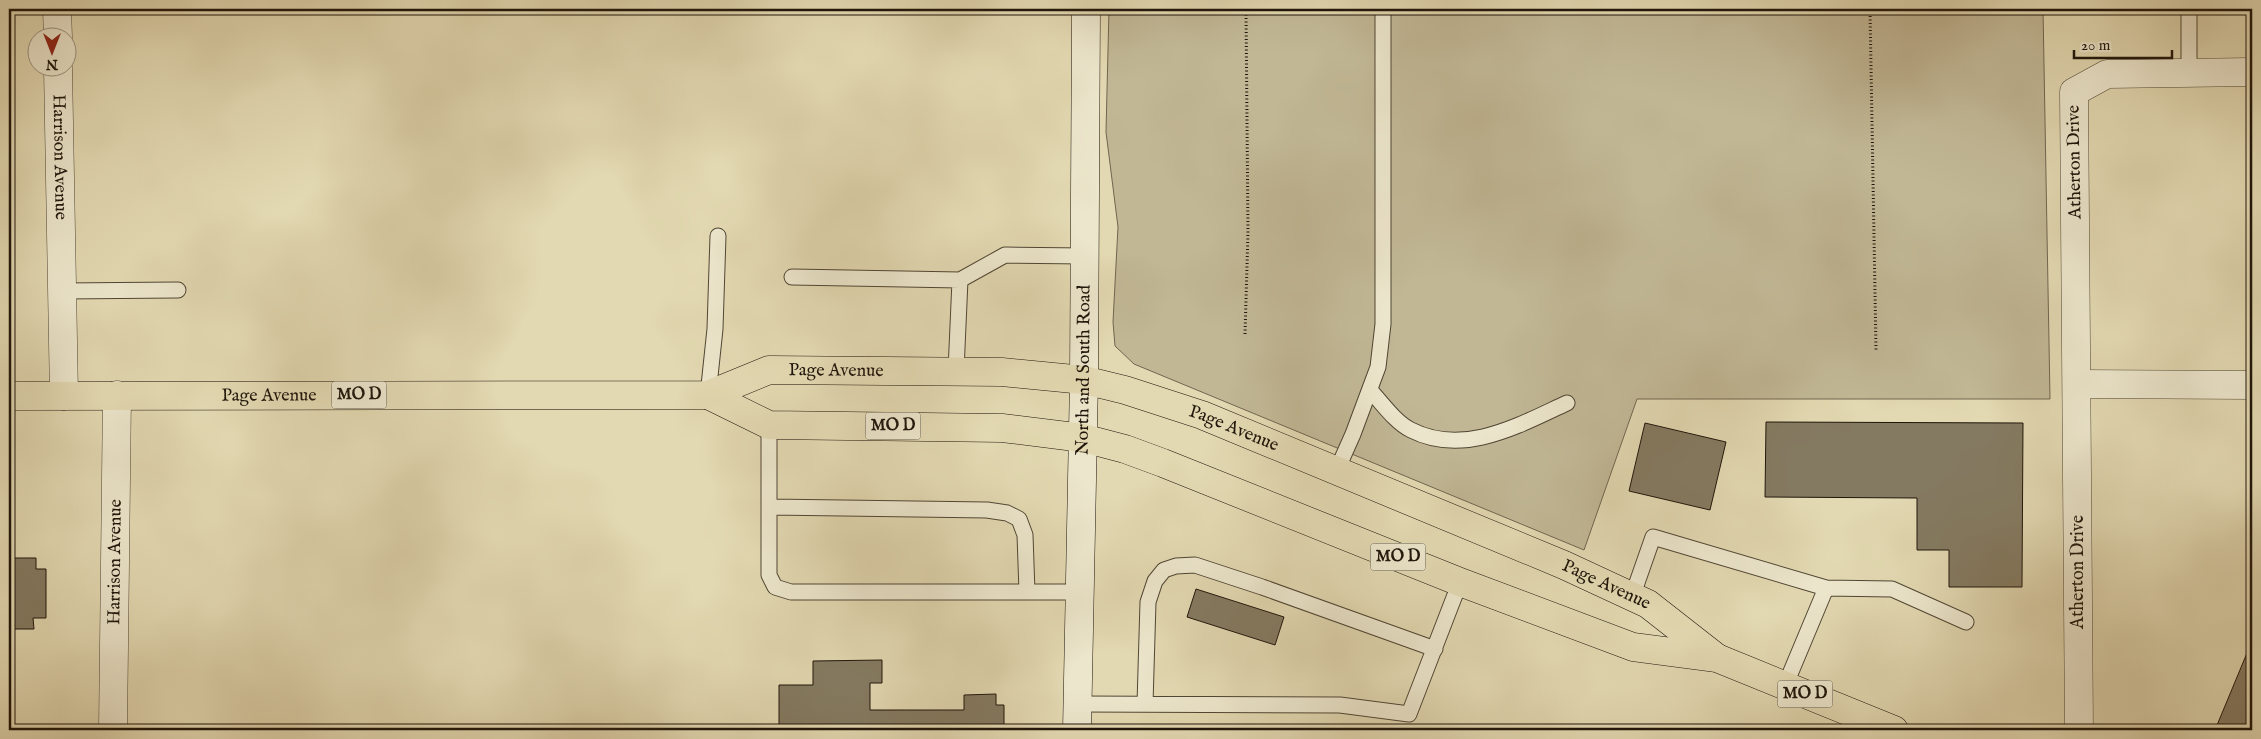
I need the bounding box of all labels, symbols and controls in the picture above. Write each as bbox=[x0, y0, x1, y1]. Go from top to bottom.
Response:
north arrow bbox=[28, 28, 78, 78]
scale bar bbox=[2074, 28, 2171, 60]
text: 20 m bbox=[2081, 36, 2111, 55]
text: N bbox=[46, 55, 59, 73]
street label: Harrison Avenue bbox=[47, 94, 72, 220]
street label: Atherton Drive bbox=[2063, 105, 2088, 220]
street label: North and South Road bbox=[1071, 284, 1096, 456]
street label: Page Avenue bbox=[788, 359, 884, 382]
road number: MO D bbox=[332, 382, 386, 408]
street label: Page Avenue bbox=[221, 384, 317, 407]
street label: Page Avenue bbox=[1186, 400, 1282, 457]
road number: MO D bbox=[866, 412, 920, 440]
street label: Harrison Avenue bbox=[103, 499, 127, 625]
street label: Atherton Drive bbox=[2067, 515, 2090, 630]
road number: MO D bbox=[1370, 544, 1426, 570]
street label: Page Avenue bbox=[1558, 554, 1654, 615]
road number: MO D bbox=[1778, 681, 1832, 708]

